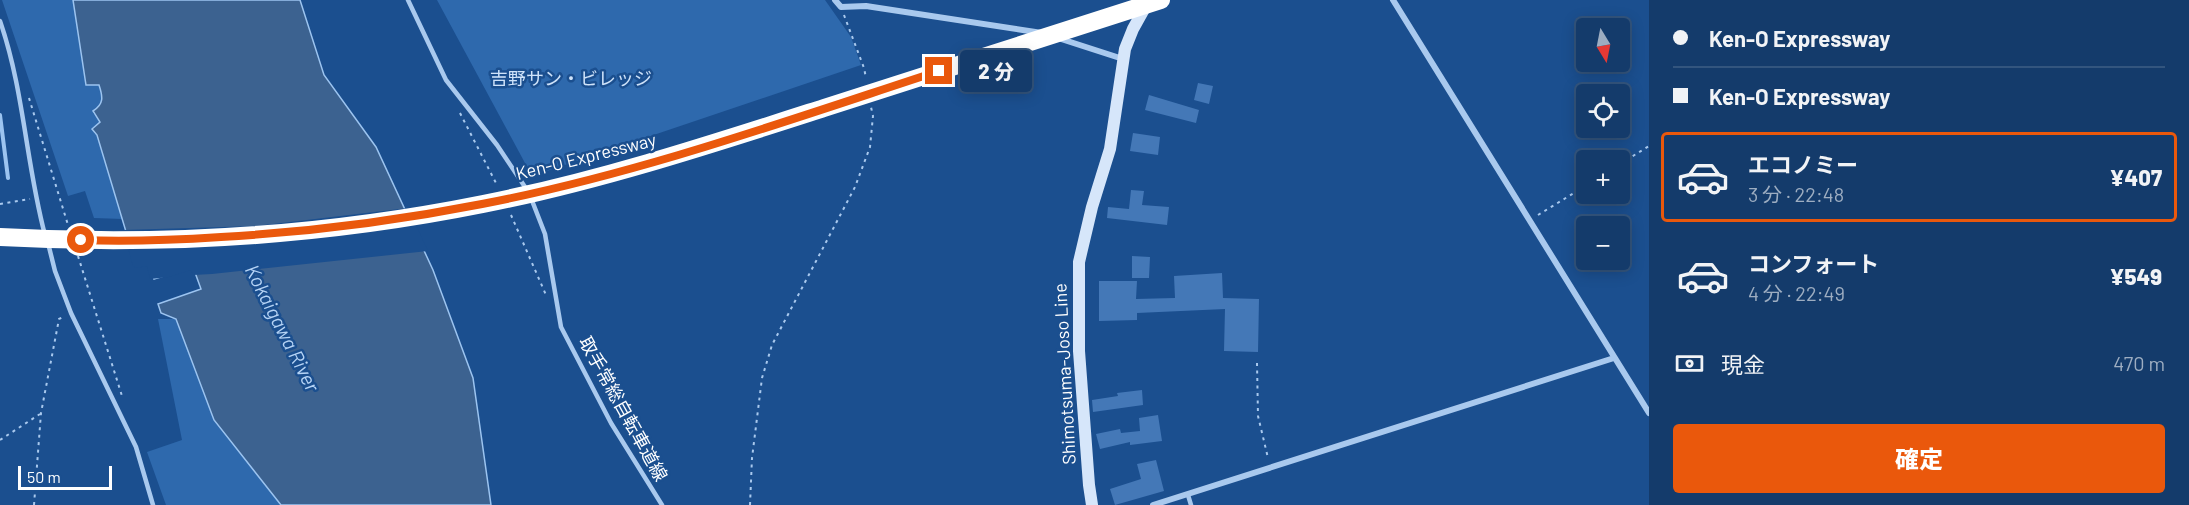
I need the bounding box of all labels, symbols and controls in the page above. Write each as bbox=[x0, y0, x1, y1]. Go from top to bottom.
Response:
north arrow bbox=[1576, 18, 1630, 72]
map controls bbox=[1576, 18, 1630, 270]
text: Ken-O Expressway bbox=[1709, 25, 1890, 51]
callout: 2 分 bbox=[960, 50, 1032, 92]
route end bbox=[925, 57, 952, 84]
text: 2 分 bbox=[978, 59, 1014, 83]
park label: 吉野サン・ビレッジ bbox=[490, 67, 652, 89]
text: Ken-O Expressway bbox=[1709, 83, 1890, 109]
button: locate bbox=[1576, 84, 1630, 138]
street label: Ken-O Expressway bbox=[513, 128, 658, 184]
button: + bbox=[1576, 150, 1630, 204]
icon: car bbox=[1676, 150, 1730, 204]
text: エコノミー bbox=[1748, 151, 1858, 177]
text: ¥407 bbox=[2110, 164, 2162, 190]
text: 3 分 · 22:48 bbox=[1748, 182, 1844, 206]
button: − bbox=[1576, 216, 1630, 270]
route start bbox=[67, 226, 94, 253]
icon: car bbox=[1676, 249, 1730, 303]
text: コンフォート bbox=[1748, 250, 1879, 276]
water label: Kokaigawa River bbox=[241, 260, 326, 396]
text: ¥549 bbox=[2109, 263, 2162, 289]
text: 4 分 · 22:49 bbox=[1748, 281, 1845, 305]
street label: Shimotsuma-Joso Line bbox=[1048, 283, 1080, 465]
street label: 取手常総自転車道線 bbox=[575, 332, 673, 485]
icon: cash bbox=[1673, 347, 1706, 380]
text: 現金 bbox=[1721, 351, 1765, 377]
text: 470 m bbox=[2113, 351, 2165, 375]
button: 確定 bbox=[1673, 424, 2165, 493]
scale bar bbox=[18, 463, 112, 490]
text: 50 m bbox=[27, 467, 61, 486]

